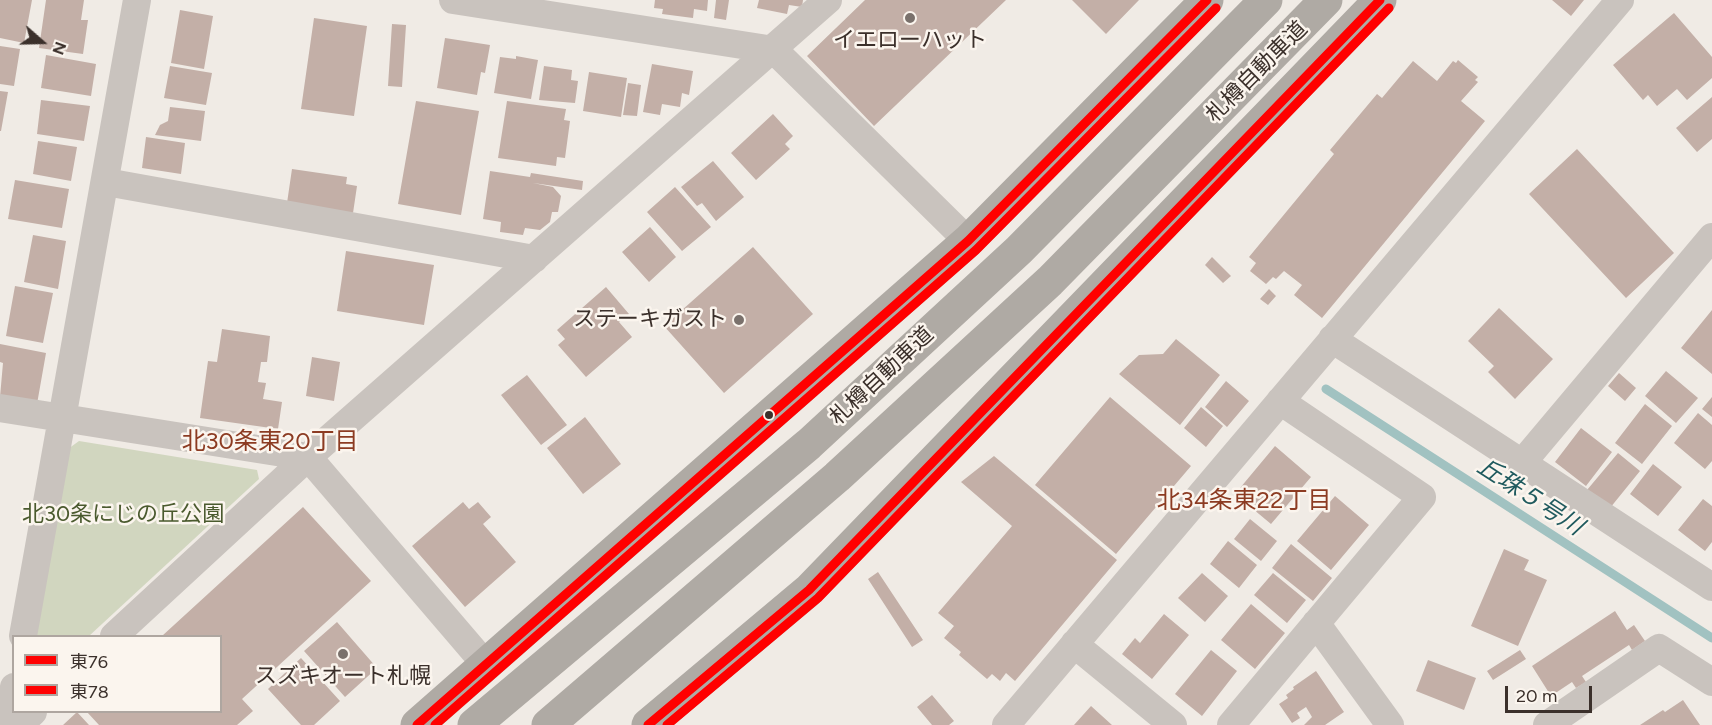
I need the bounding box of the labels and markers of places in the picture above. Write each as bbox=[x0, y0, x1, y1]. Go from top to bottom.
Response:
marker: イエローハット bbox=[903, 11, 917, 25]
place label: イエローハット bbox=[833, 28, 987, 54]
place label: ステーキガスト bbox=[573, 307, 727, 333]
marker: ステーキガスト bbox=[732, 313, 746, 327]
unlabelled marker bbox=[763, 409, 775, 421]
marker: スズキオート札幌 bbox=[336, 647, 350, 661]
place label: スズキオート札幌 bbox=[255, 664, 431, 690]

